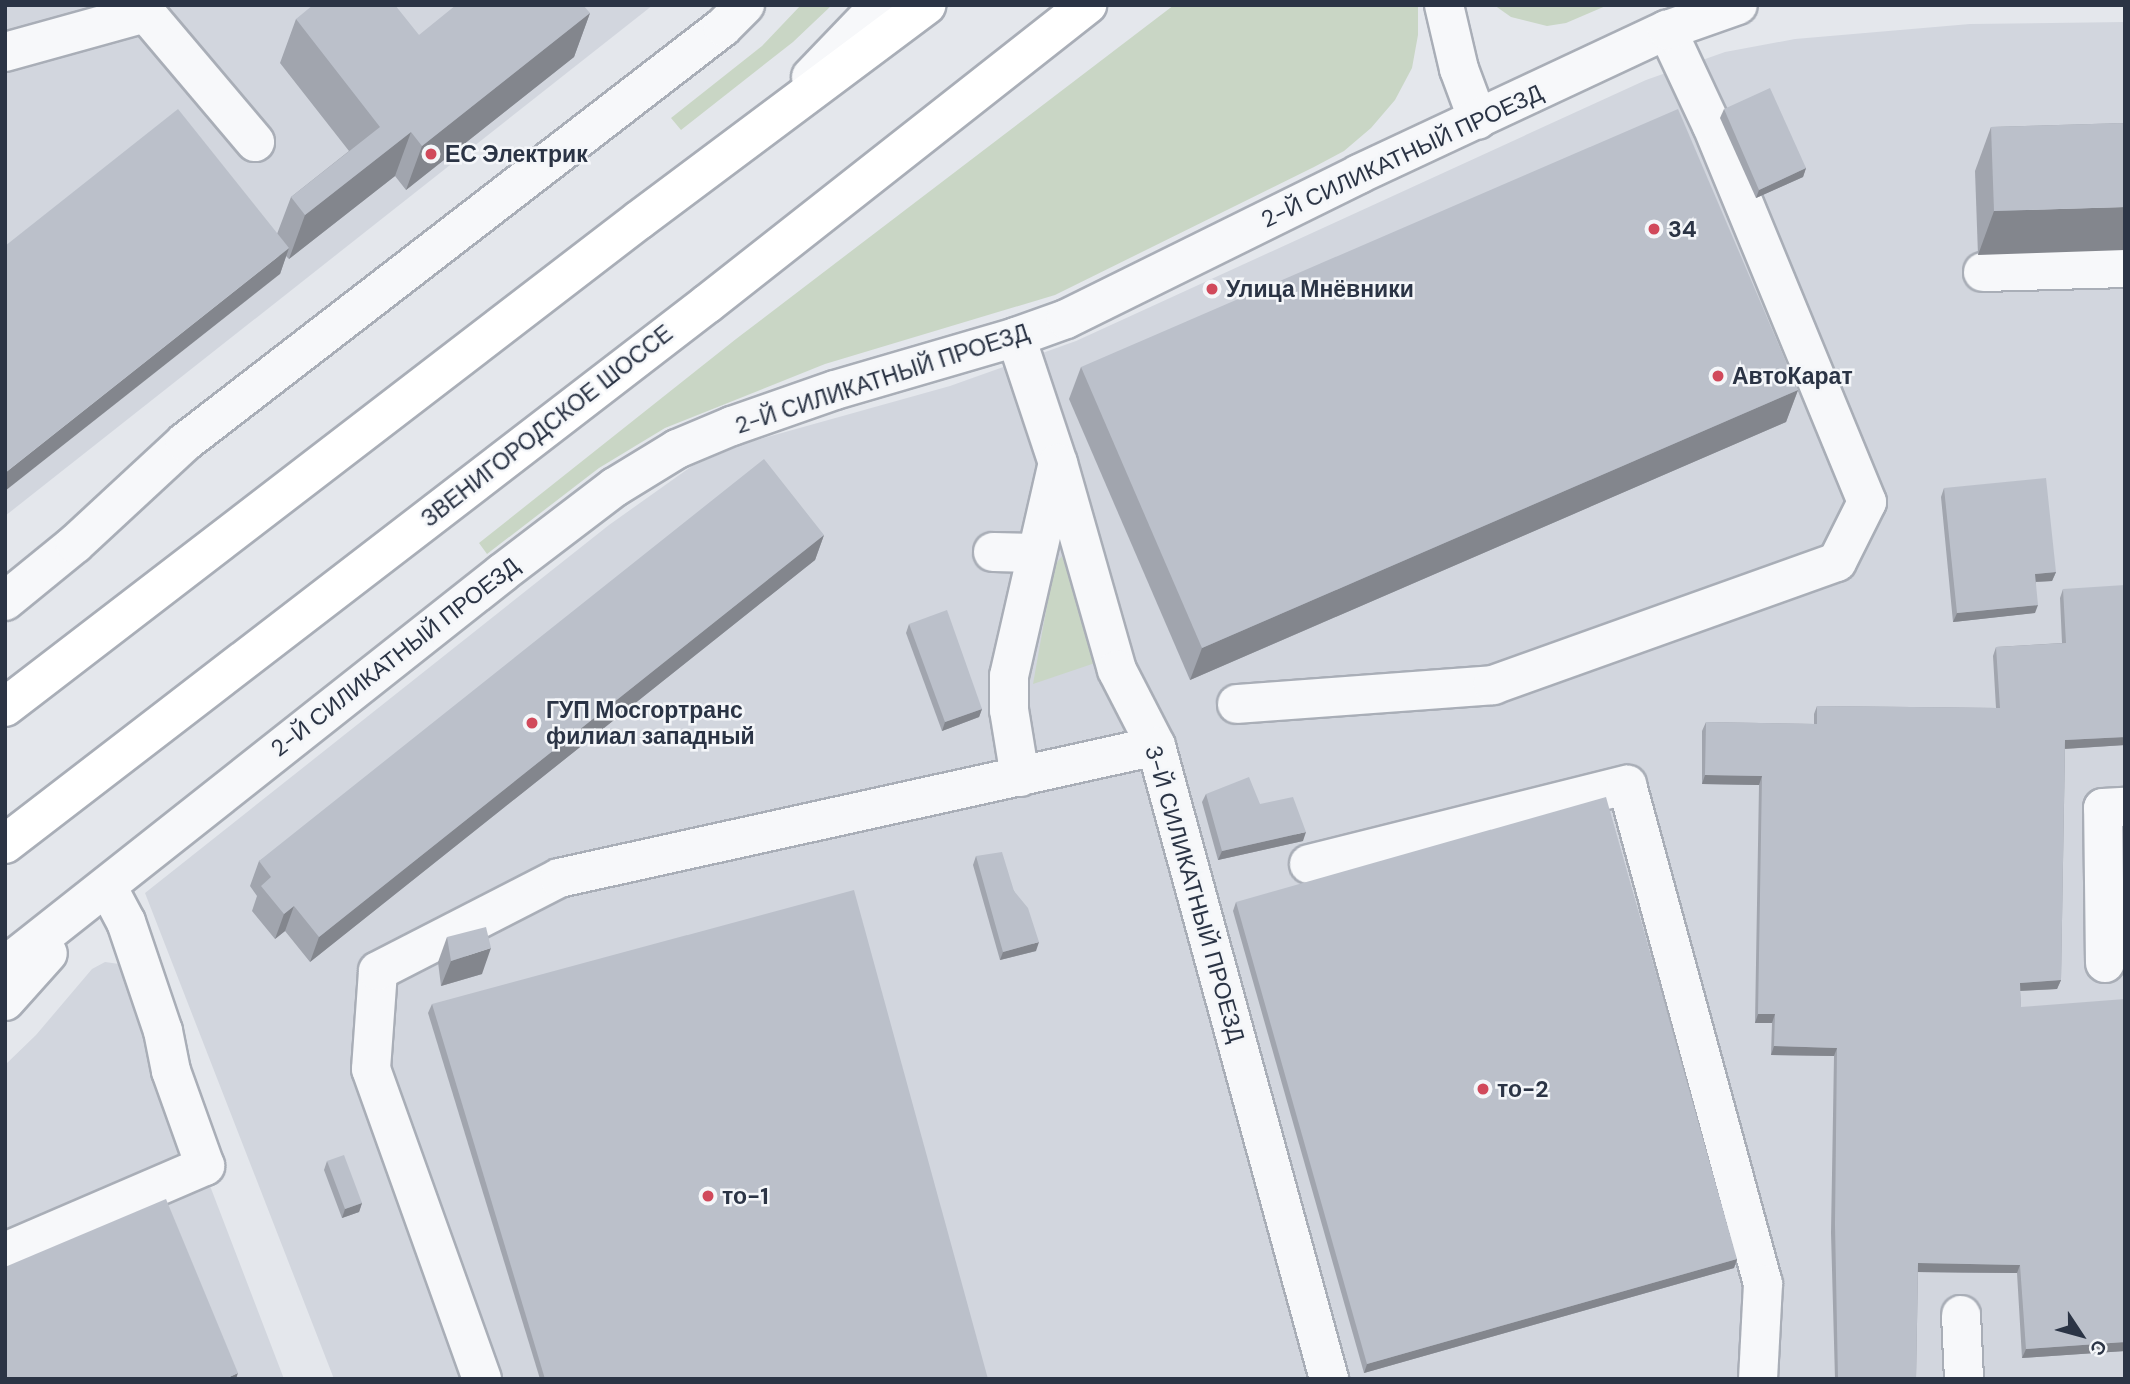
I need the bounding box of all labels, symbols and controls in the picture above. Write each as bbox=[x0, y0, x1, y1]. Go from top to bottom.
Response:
street label: 2-Й СИЛИКАТНЫЙ ПРОЕЗД bbox=[1257, 79, 1547, 233]
place label: ЕС Электрик bbox=[445, 140, 588, 168]
marker: ЕС Электрик bbox=[423, 146, 439, 162]
place label: 34 bbox=[1668, 215, 1697, 243]
marker: 34 bbox=[1646, 221, 1662, 237]
place label: Улица Мнёвники bbox=[1226, 275, 1414, 303]
marker: Улица Мнёвники bbox=[1204, 281, 1220, 297]
street label: 2-Й СИЛИКАТНЫЙ ПРОЕЗД bbox=[732, 318, 1032, 440]
street label: ЗВЕНИГОРОДСКОЕ ШОССЕ bbox=[416, 319, 678, 533]
place label: АвтоКарат bbox=[1732, 362, 1853, 390]
marker: АвтоКарат bbox=[1710, 368, 1726, 384]
street label: 2-Й СИЛИКАТНЫЙ ПРОЕЗД bbox=[265, 552, 525, 762]
place label: ГУП Мосгортранс филиал западный bbox=[546, 696, 755, 750]
marker: ГУП Мосгортранс филиал западный bbox=[524, 715, 540, 731]
street label: 3-Й СИЛИКАТНЫЙ ПРОЕЗД bbox=[1139, 742, 1251, 1046]
place label: то-2 bbox=[1497, 1075, 1549, 1103]
marker: то-2 bbox=[1475, 1081, 1491, 1097]
place label: то-1 bbox=[722, 1182, 769, 1210]
marker: то-1 bbox=[700, 1188, 716, 1204]
north arrow bbox=[2046, 1300, 2116, 1370]
text: С bbox=[2084, 1335, 2113, 1361]

